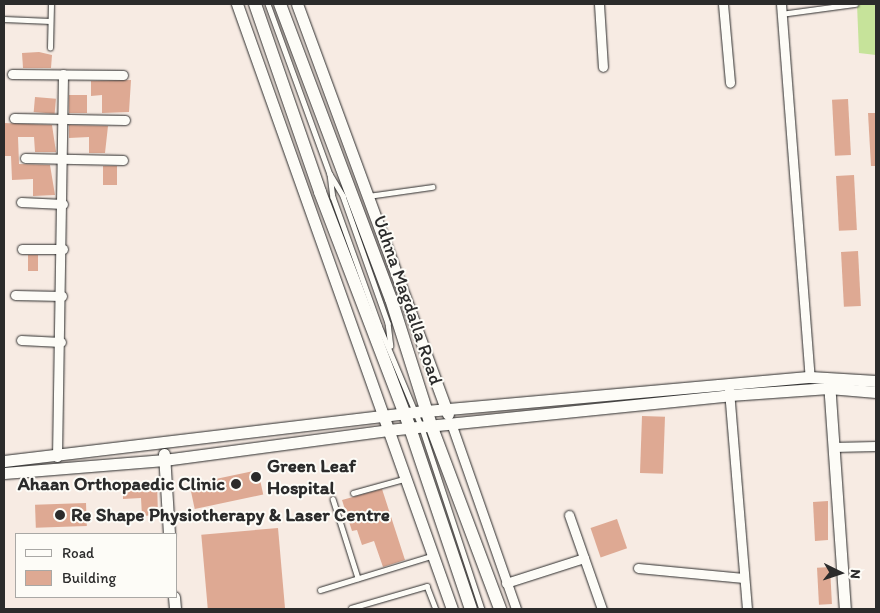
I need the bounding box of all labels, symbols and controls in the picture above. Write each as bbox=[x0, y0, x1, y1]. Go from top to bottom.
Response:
street label: Udhna Magdalla Road bbox=[368, 212, 448, 388]
place label: Green Leaf Hospital bbox=[267, 455, 355, 499]
marker: Green Leaf Hospital bbox=[249, 470, 263, 484]
place label: Ahaan Orthopaedic Clinic bbox=[18, 473, 225, 495]
marker: Ahaan Orthopaedic Clinic bbox=[229, 477, 243, 491]
place label: Re Shape Physiotherapy & Laser Centre bbox=[71, 504, 390, 526]
marker: Re Shape Physiotherapy & Laser Centre bbox=[53, 508, 67, 522]
legend bbox=[15, 533, 178, 598]
text: Road bbox=[62, 544, 94, 562]
north arrow bbox=[815, 548, 865, 598]
text: Building bbox=[62, 569, 116, 587]
text: N bbox=[847, 569, 864, 579]

